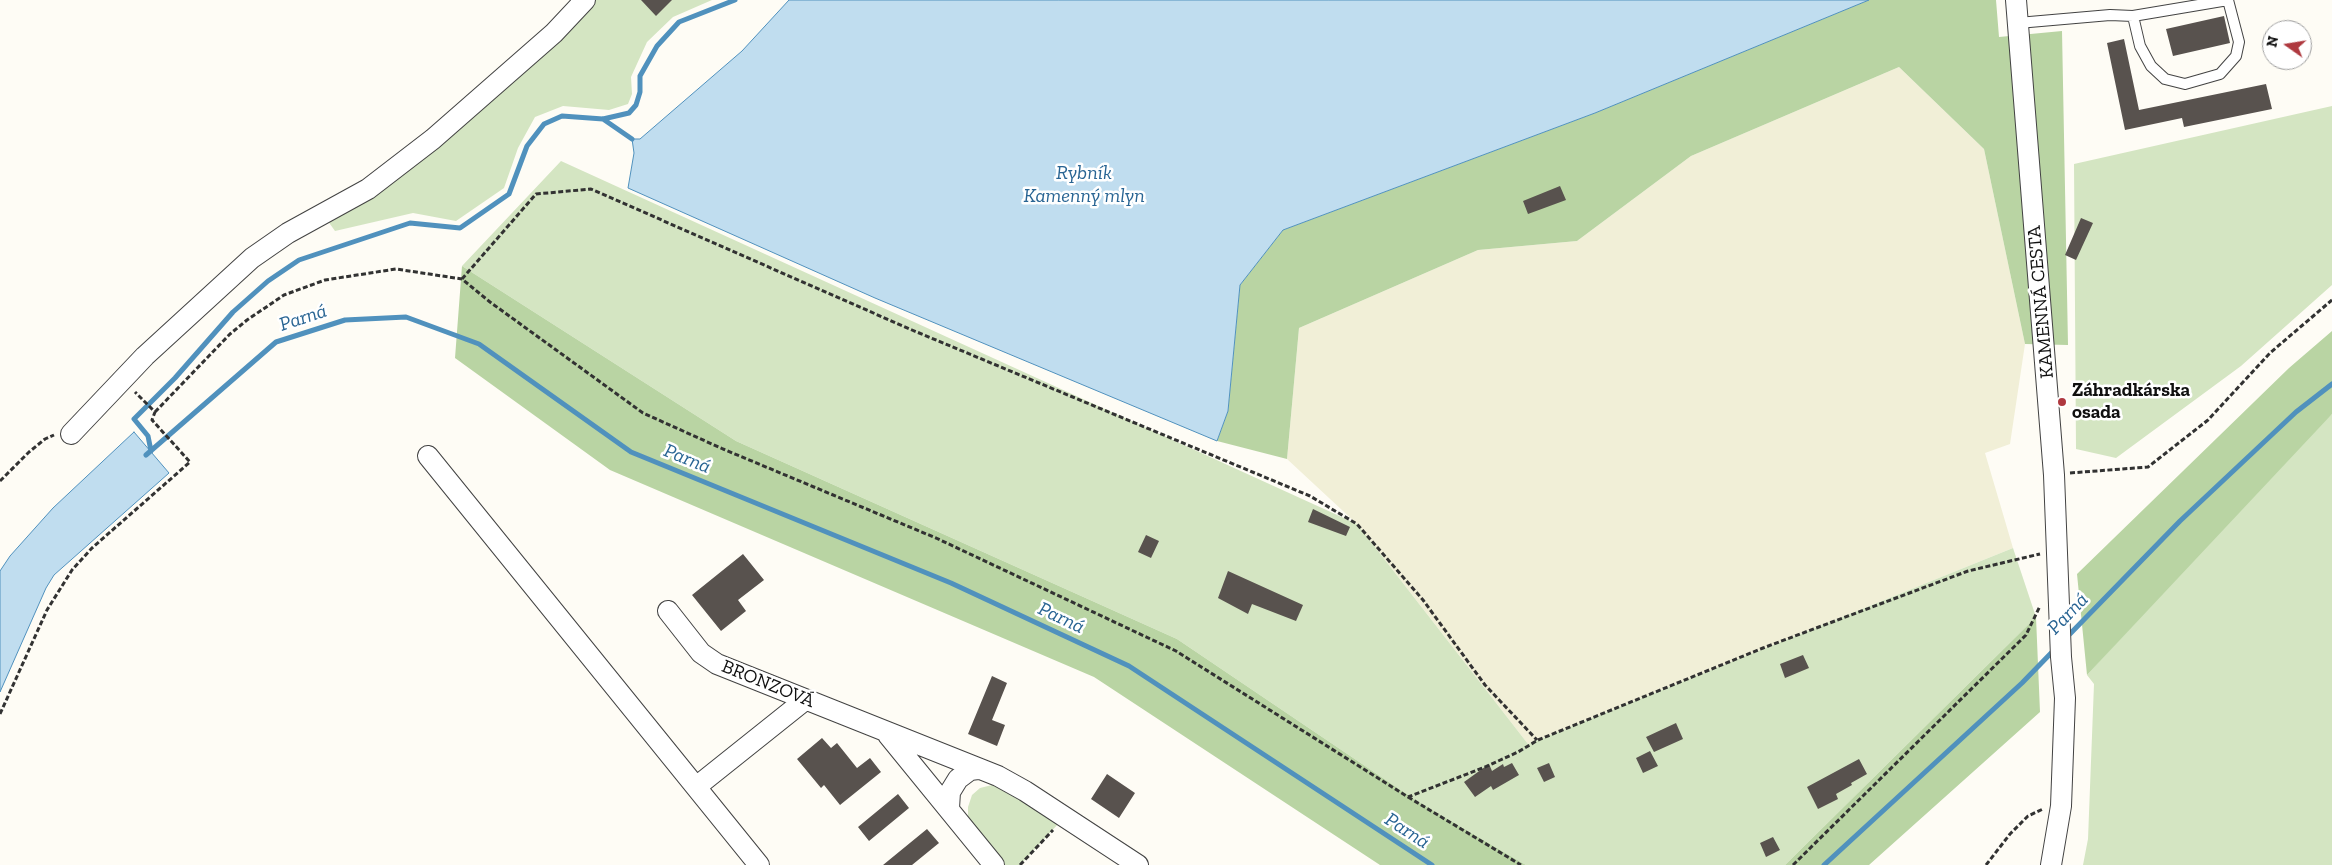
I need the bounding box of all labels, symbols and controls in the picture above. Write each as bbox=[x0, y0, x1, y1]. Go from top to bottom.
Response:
north arrow bbox=[2262, 20, 2312, 70]
text: N bbox=[2263, 35, 2282, 49]
water label: Rybník Kamenný mlyn bbox=[1023, 161, 1145, 208]
street label: KAMENNÁ CESTA bbox=[2023, 225, 2059, 379]
water label: Parná bbox=[276, 299, 330, 337]
place label: Záhradkárska osada bbox=[2072, 380, 2190, 424]
marker: Záhradkárska osada bbox=[2056, 396, 2068, 408]
water label: Parná bbox=[660, 439, 714, 479]
water label: Parná bbox=[2043, 588, 2093, 640]
water label: Parná bbox=[1034, 597, 1088, 639]
street label: BRONZOVÁ bbox=[718, 655, 818, 713]
water label: Parná bbox=[1380, 808, 1434, 854]

